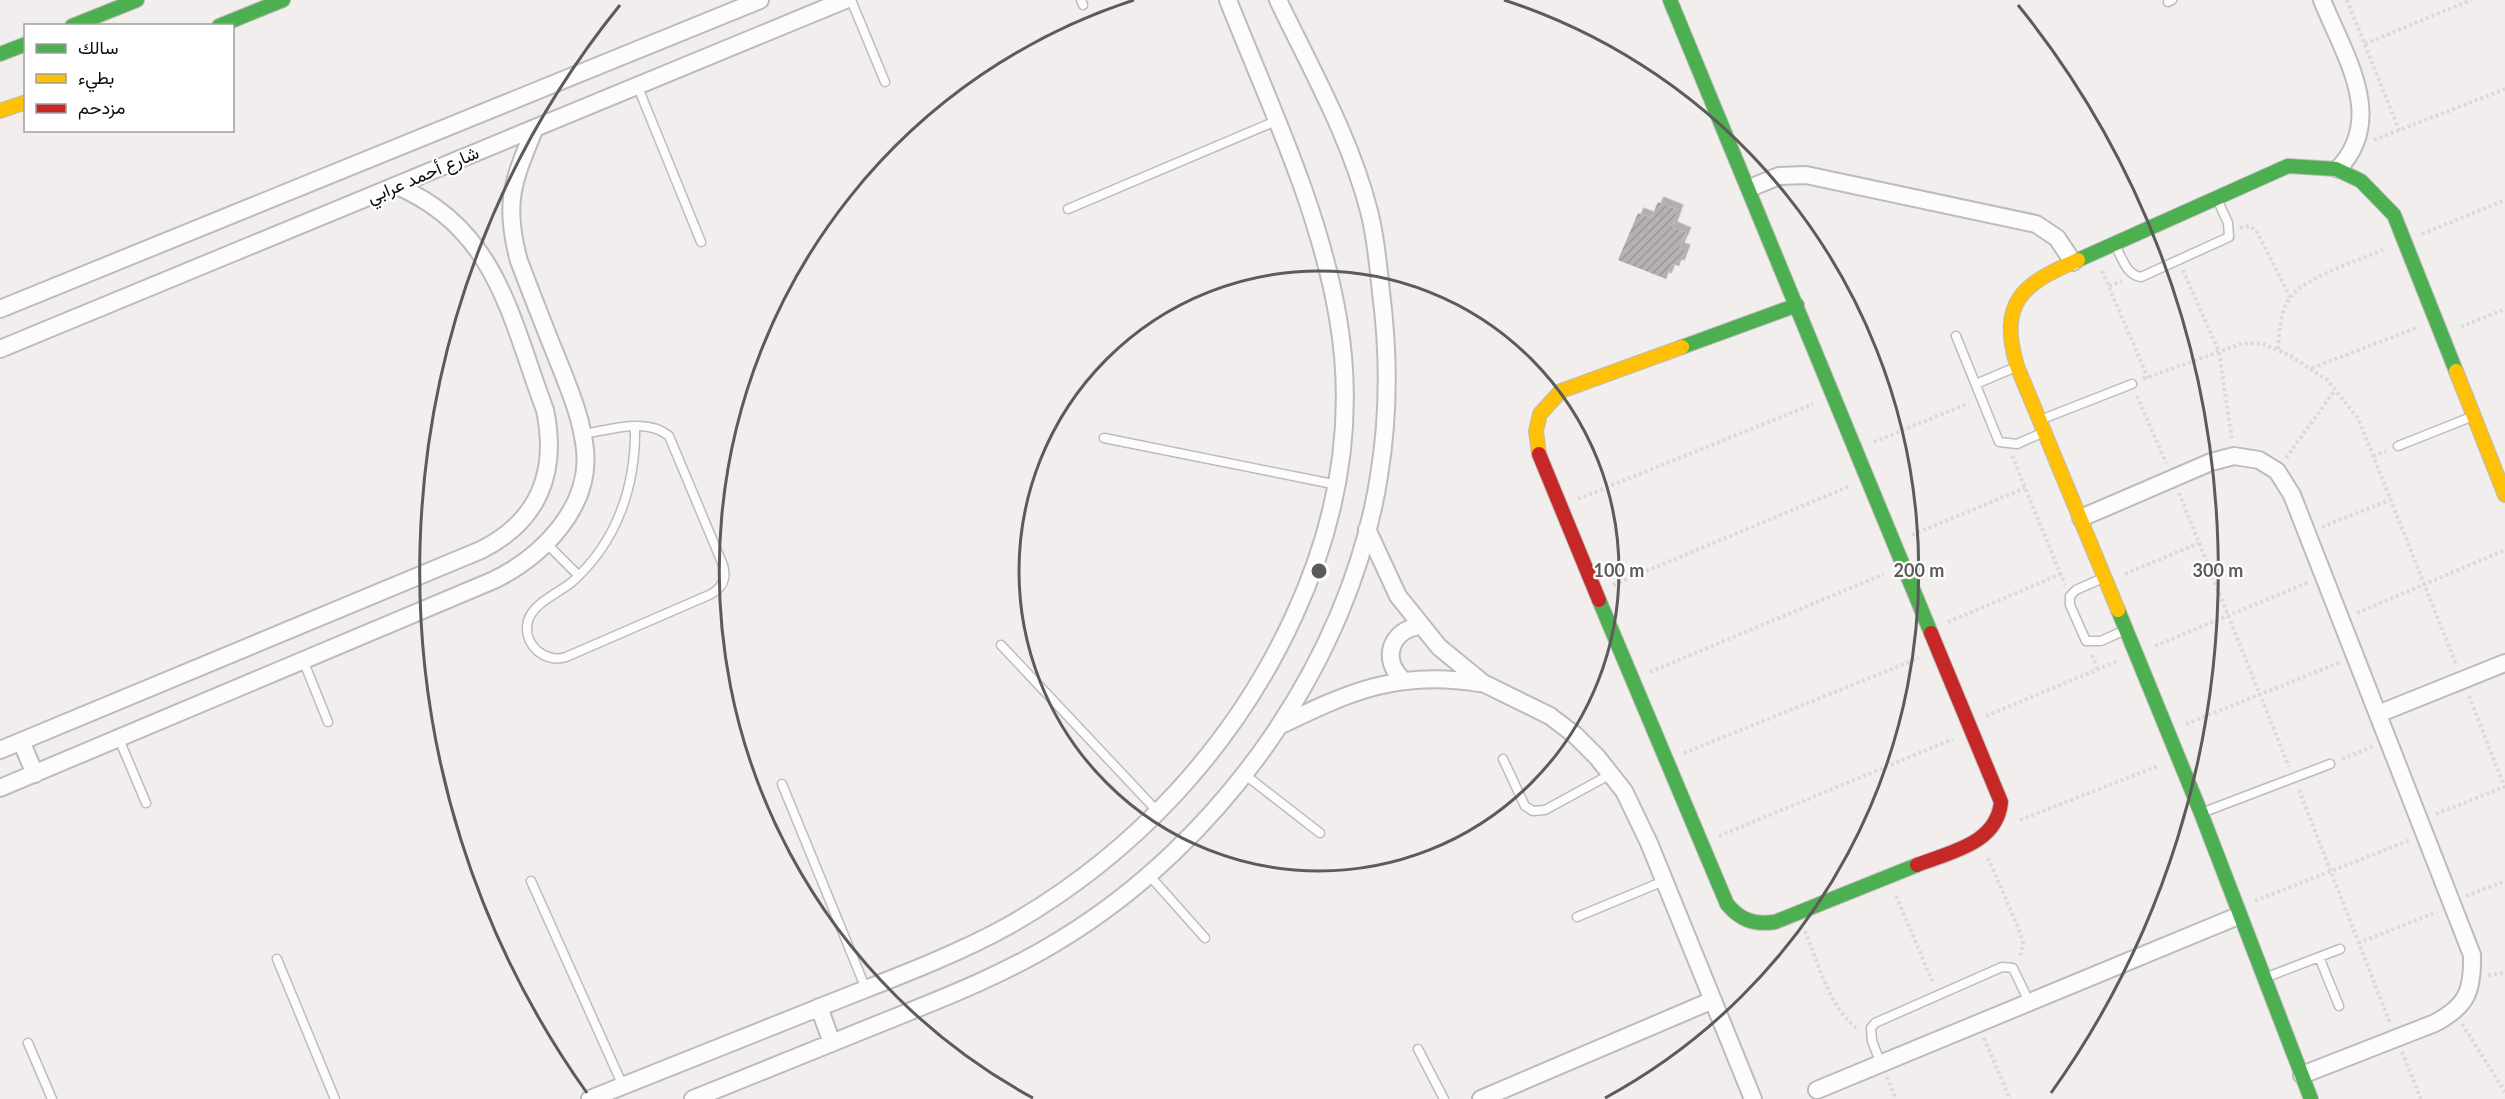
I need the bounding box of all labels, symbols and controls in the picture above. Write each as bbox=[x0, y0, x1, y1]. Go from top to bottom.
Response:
legend bbox=[24, 24, 234, 132]
text: سالك bbox=[78, 36, 118, 58]
text: بطيء bbox=[78, 66, 114, 93]
text: مزدحم bbox=[78, 96, 125, 120]
street label: شارع أحمد عرابي bbox=[363, 141, 484, 212]
text: 100 m bbox=[1594, 559, 1644, 581]
text: 200 m bbox=[1894, 559, 1944, 581]
text: 300 m bbox=[2193, 559, 2243, 581]
centre of rings bbox=[1309, 561, 1329, 581]

